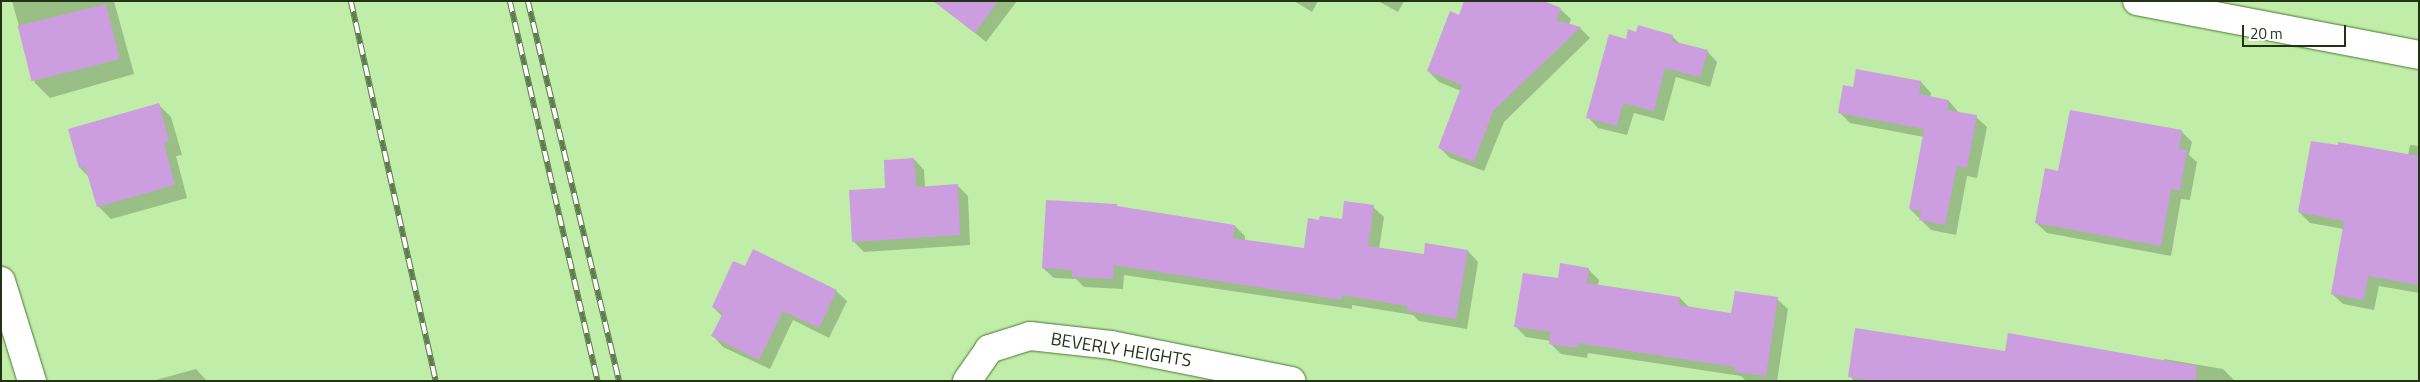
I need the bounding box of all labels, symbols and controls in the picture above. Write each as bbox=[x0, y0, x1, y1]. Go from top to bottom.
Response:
scale bar bbox=[2245, 15, 2349, 47]
text: 20 m bbox=[2250, 22, 2283, 45]
street label: BEVERLY HEIGHTS bbox=[1049, 328, 1193, 372]

